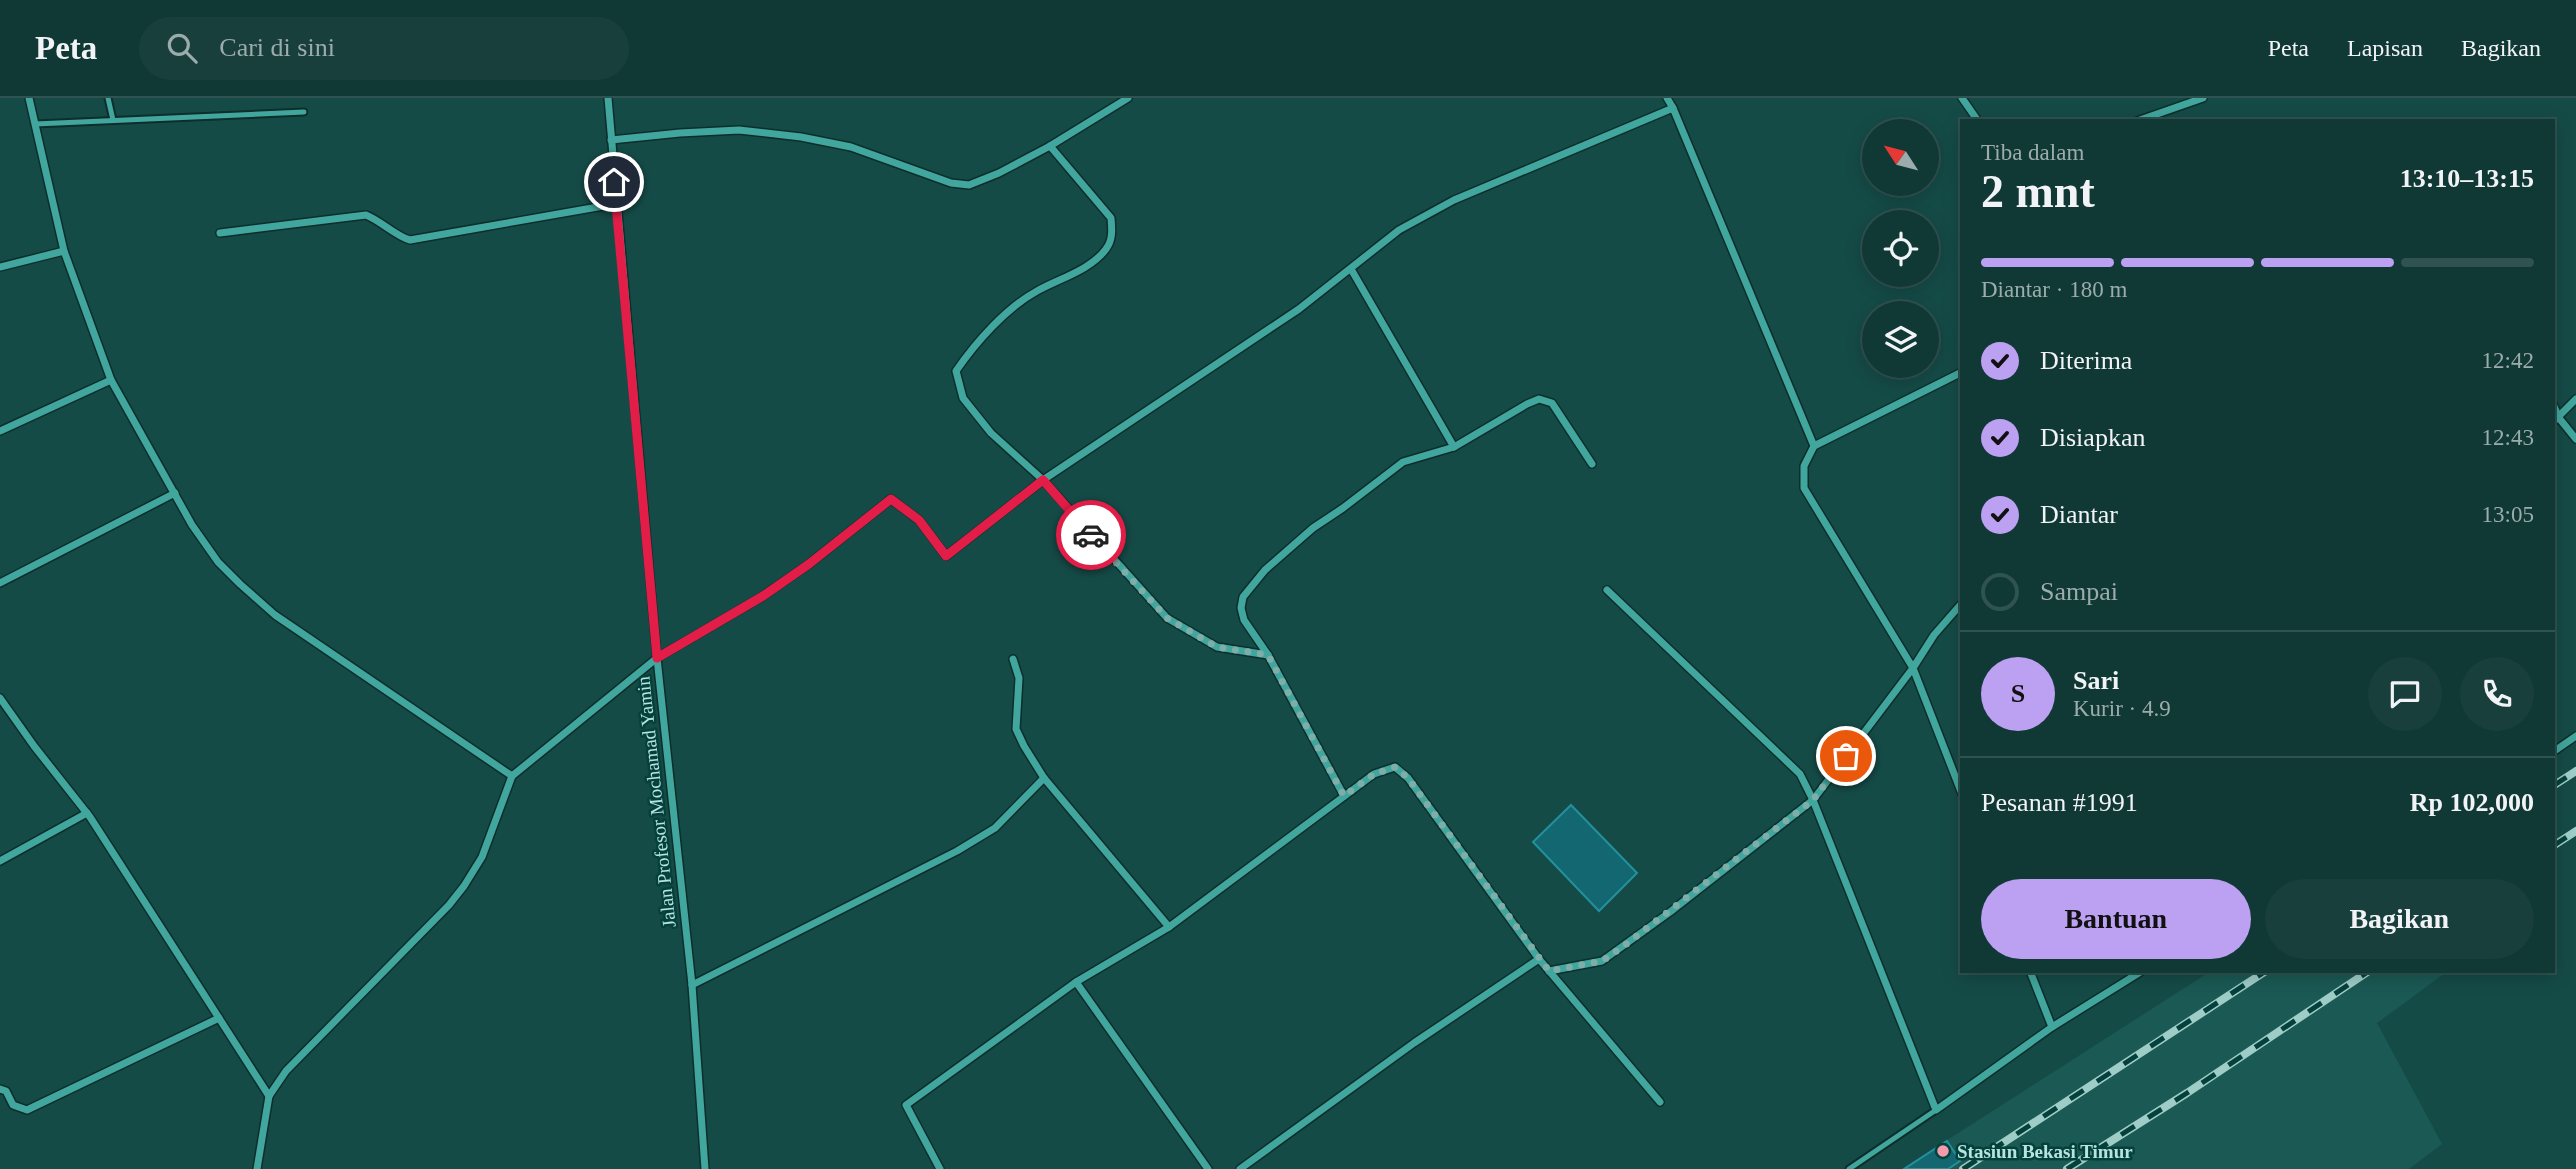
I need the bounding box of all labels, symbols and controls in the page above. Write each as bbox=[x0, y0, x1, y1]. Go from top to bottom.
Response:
search box bbox=[139, 17, 629, 80]
icon: search bbox=[163, 29, 201, 67]
text: Peta bbox=[35, 30, 97, 66]
text: Cari di sini bbox=[219, 33, 335, 62]
text: Peta bbox=[2268, 35, 2309, 61]
text: Lapisan bbox=[2347, 35, 2423, 61]
text: Bagikan bbox=[2461, 35, 2541, 61]
north arrow bbox=[1862, 119, 1939, 196]
map controls bbox=[1862, 119, 1939, 378]
text: Tiba dalam bbox=[1981, 140, 2084, 165]
pin bbox=[584, 152, 644, 212]
icon: home bbox=[595, 163, 633, 201]
text: 13:10–13:15 bbox=[2400, 164, 2534, 193]
text: 2 mnt bbox=[1981, 166, 2095, 217]
button: locate bbox=[1862, 210, 1939, 287]
text: Diantar · 180 m bbox=[1981, 277, 2127, 302]
button: layers bbox=[1862, 301, 1939, 378]
icon: check bbox=[1981, 342, 2019, 380]
text: Diterima bbox=[2040, 346, 2132, 375]
text: 12:42 bbox=[2482, 348, 2534, 373]
icon: check bbox=[1981, 419, 2019, 457]
text: Disiapkan bbox=[2040, 423, 2145, 452]
text: 12:43 bbox=[2482, 425, 2534, 450]
icon: check bbox=[1981, 496, 2019, 534]
courier bbox=[1056, 500, 1126, 570]
text: Diantar bbox=[2040, 500, 2118, 529]
text: 13:05 bbox=[2482, 502, 2534, 527]
icon: car bbox=[1072, 516, 1110, 554]
text: Sampai bbox=[2040, 577, 2118, 606]
button: chat bbox=[2368, 657, 2442, 731]
button: phone bbox=[2460, 657, 2534, 731]
text: Sari bbox=[2073, 666, 2119, 695]
street label: Jalan Profesor Mochamad Yamin bbox=[632, 675, 680, 929]
text: S bbox=[2011, 679, 2025, 708]
text: Kurir · 4.9 bbox=[2073, 696, 2171, 721]
pin bbox=[1816, 726, 1876, 786]
icon: bag bbox=[1827, 737, 1865, 775]
text: Pesanan #1991 bbox=[1981, 788, 2138, 817]
text: Rp 102,000 bbox=[2410, 788, 2534, 817]
button: Bantuan bbox=[1981, 879, 2251, 959]
button: Bagikan bbox=[2265, 879, 2534, 959]
place label: Stasiun Bekasi Timur bbox=[1957, 1141, 2133, 1162]
marker: Stasiun Bekasi Timur bbox=[1935, 1143, 1951, 1159]

